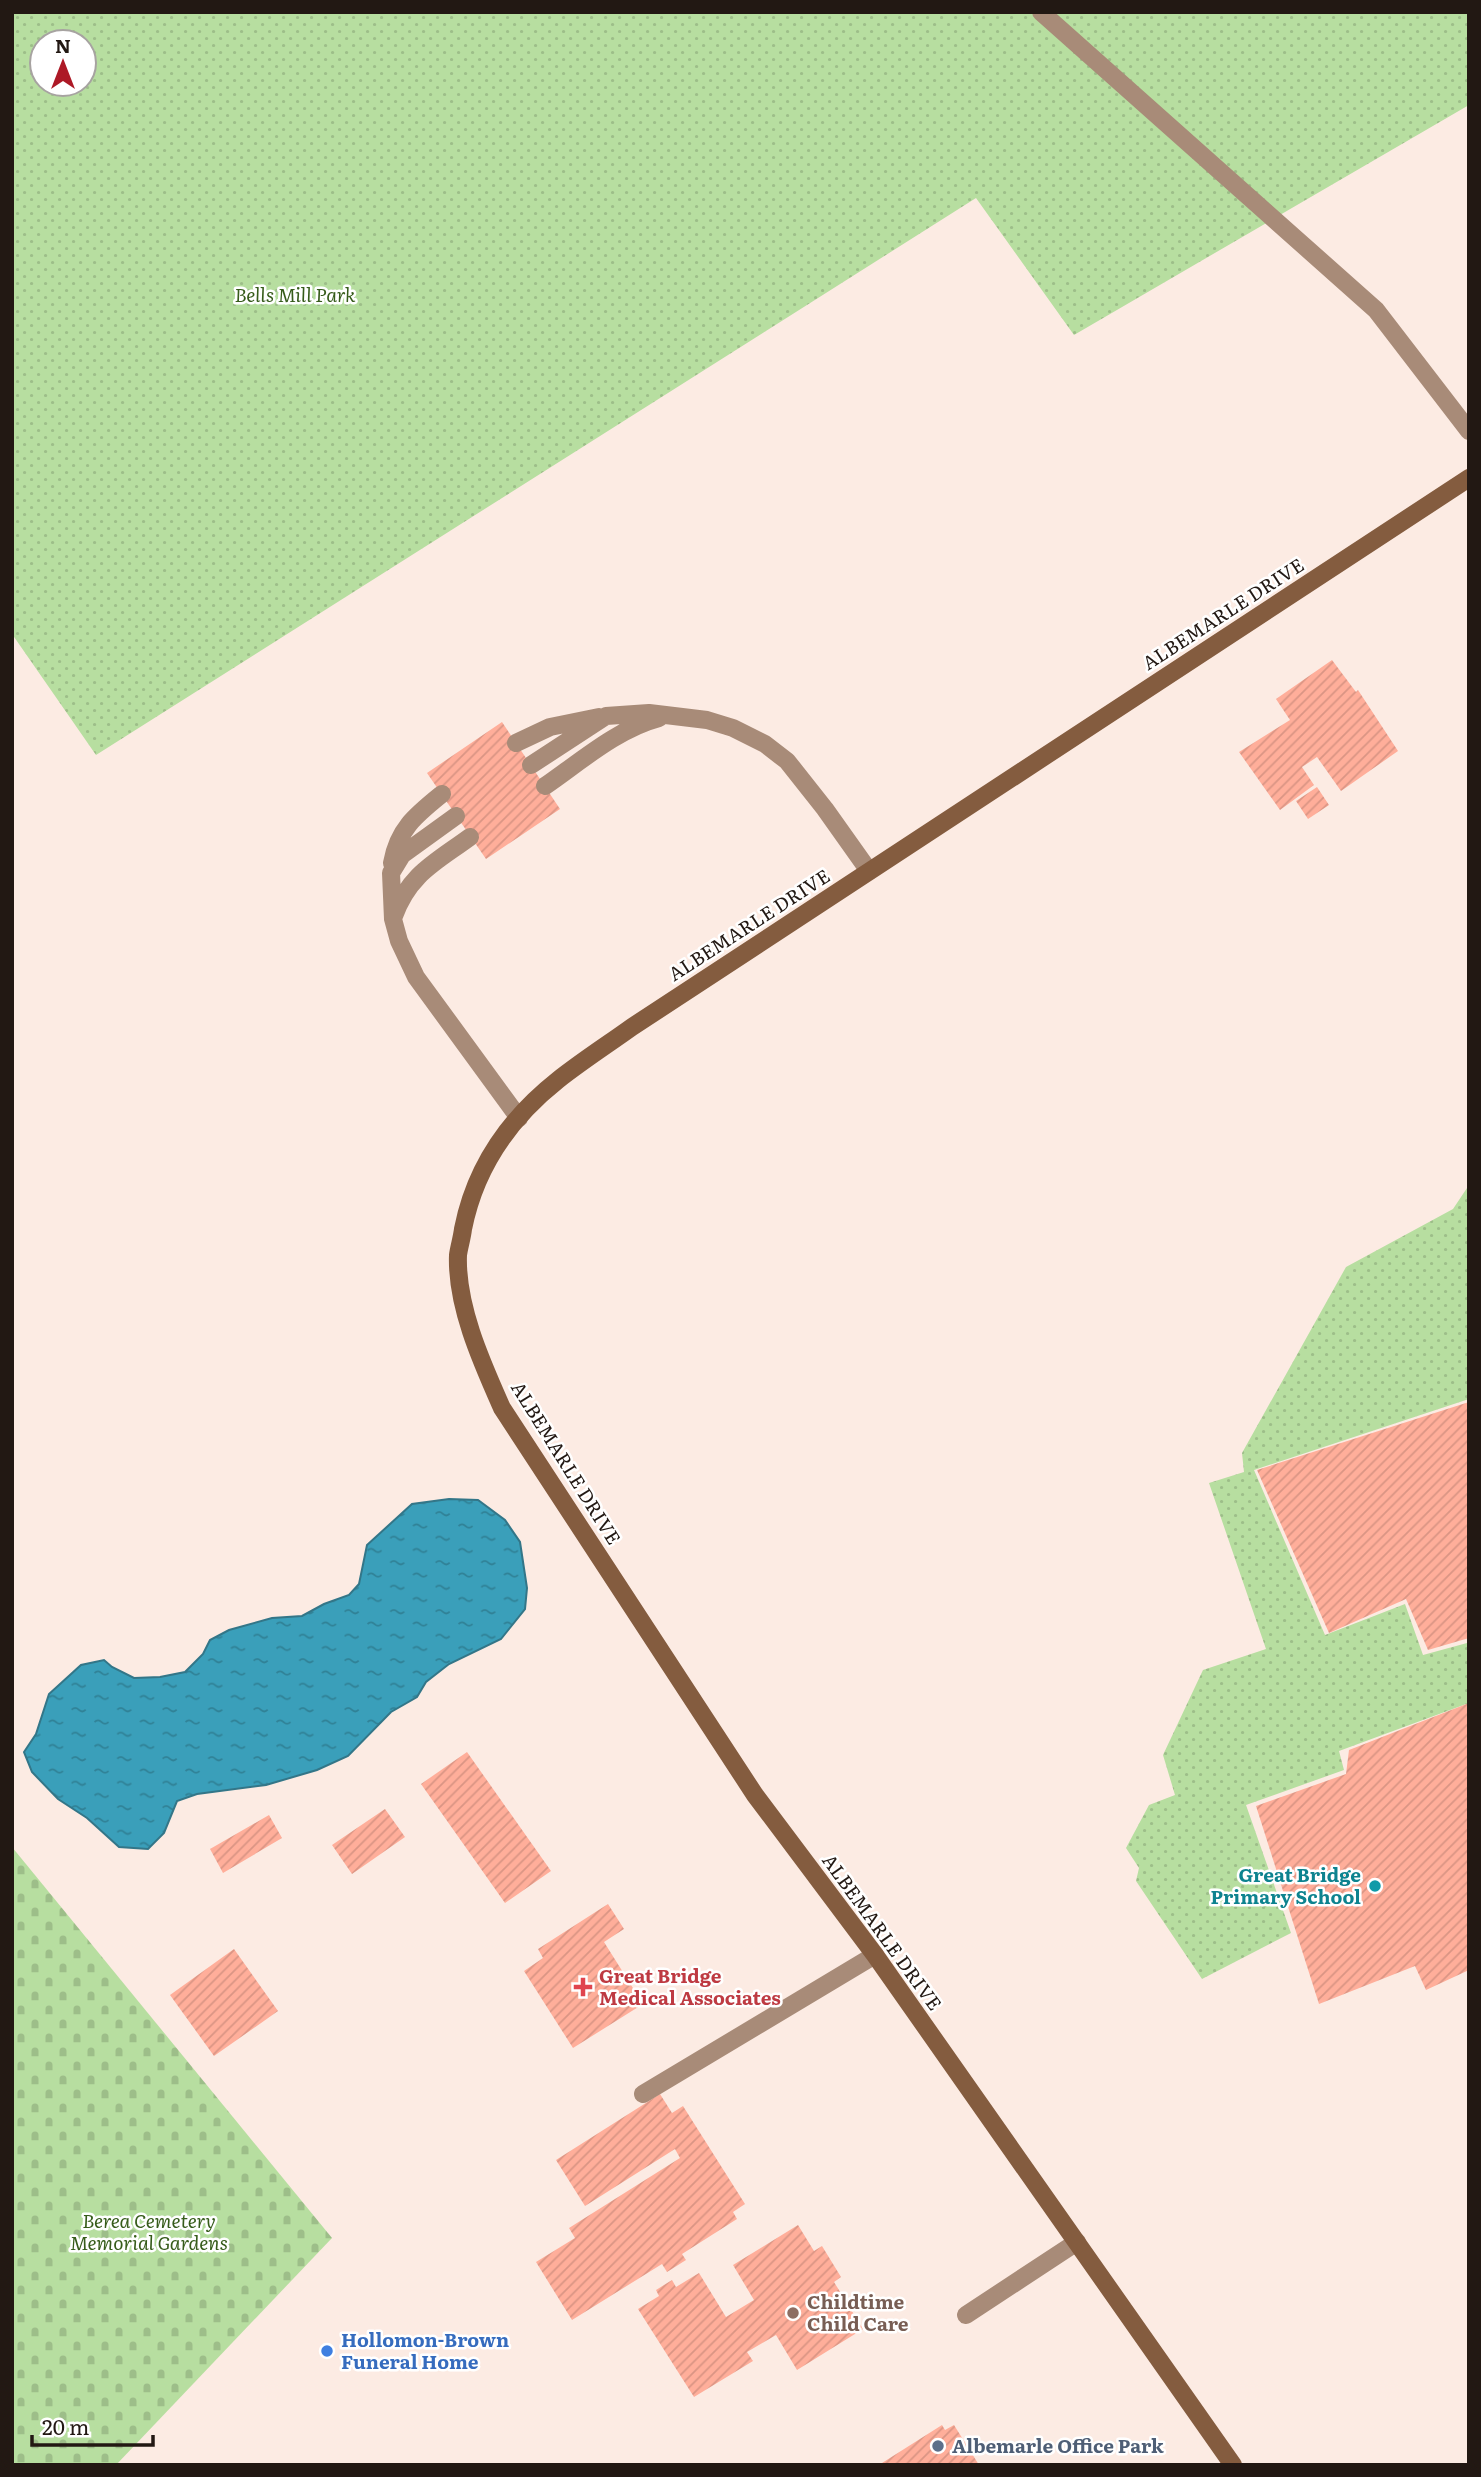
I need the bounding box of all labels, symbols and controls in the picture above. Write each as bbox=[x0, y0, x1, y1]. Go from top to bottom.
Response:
north arrow bbox=[28, 28, 98, 98]
text: N bbox=[55, 31, 71, 59]
park label: Bells Mill Park bbox=[234, 280, 356, 308]
street label: ALBEMARLE DRIVE bbox=[1136, 550, 1309, 676]
street label: ALBEMARLE DRIVE bbox=[662, 861, 835, 987]
street label: ALBEMARLE DRIVE bbox=[505, 1375, 628, 1549]
street label: ALBEMARLE DRIVE bbox=[816, 1847, 949, 2016]
place label: Great Bridge Primary School bbox=[1211, 1860, 1361, 1910]
marker: Great Bridge Primary School bbox=[1367, 1878, 1383, 1894]
place label: Great Bridge Medical Associates bbox=[599, 1961, 781, 2011]
marker: Great Bridge Medical Associates bbox=[573, 1977, 593, 1997]
park label: Berea Cemetery Memorial Gardens bbox=[70, 2206, 228, 2256]
place label: Childtime Child Care bbox=[807, 2287, 909, 2337]
marker: Childtime Child Care bbox=[785, 2305, 801, 2321]
place label: Hollomon-Brown Funeral Home bbox=[341, 2325, 509, 2375]
marker: Hollomon-Brown Funeral Home bbox=[319, 2343, 335, 2359]
scale bar bbox=[32, 2404, 152, 2448]
text: 20 m bbox=[42, 2410, 89, 2441]
place label: Albemarle Office Park bbox=[952, 2431, 1164, 2459]
marker: Albemarle Office Park bbox=[930, 2438, 946, 2454]

